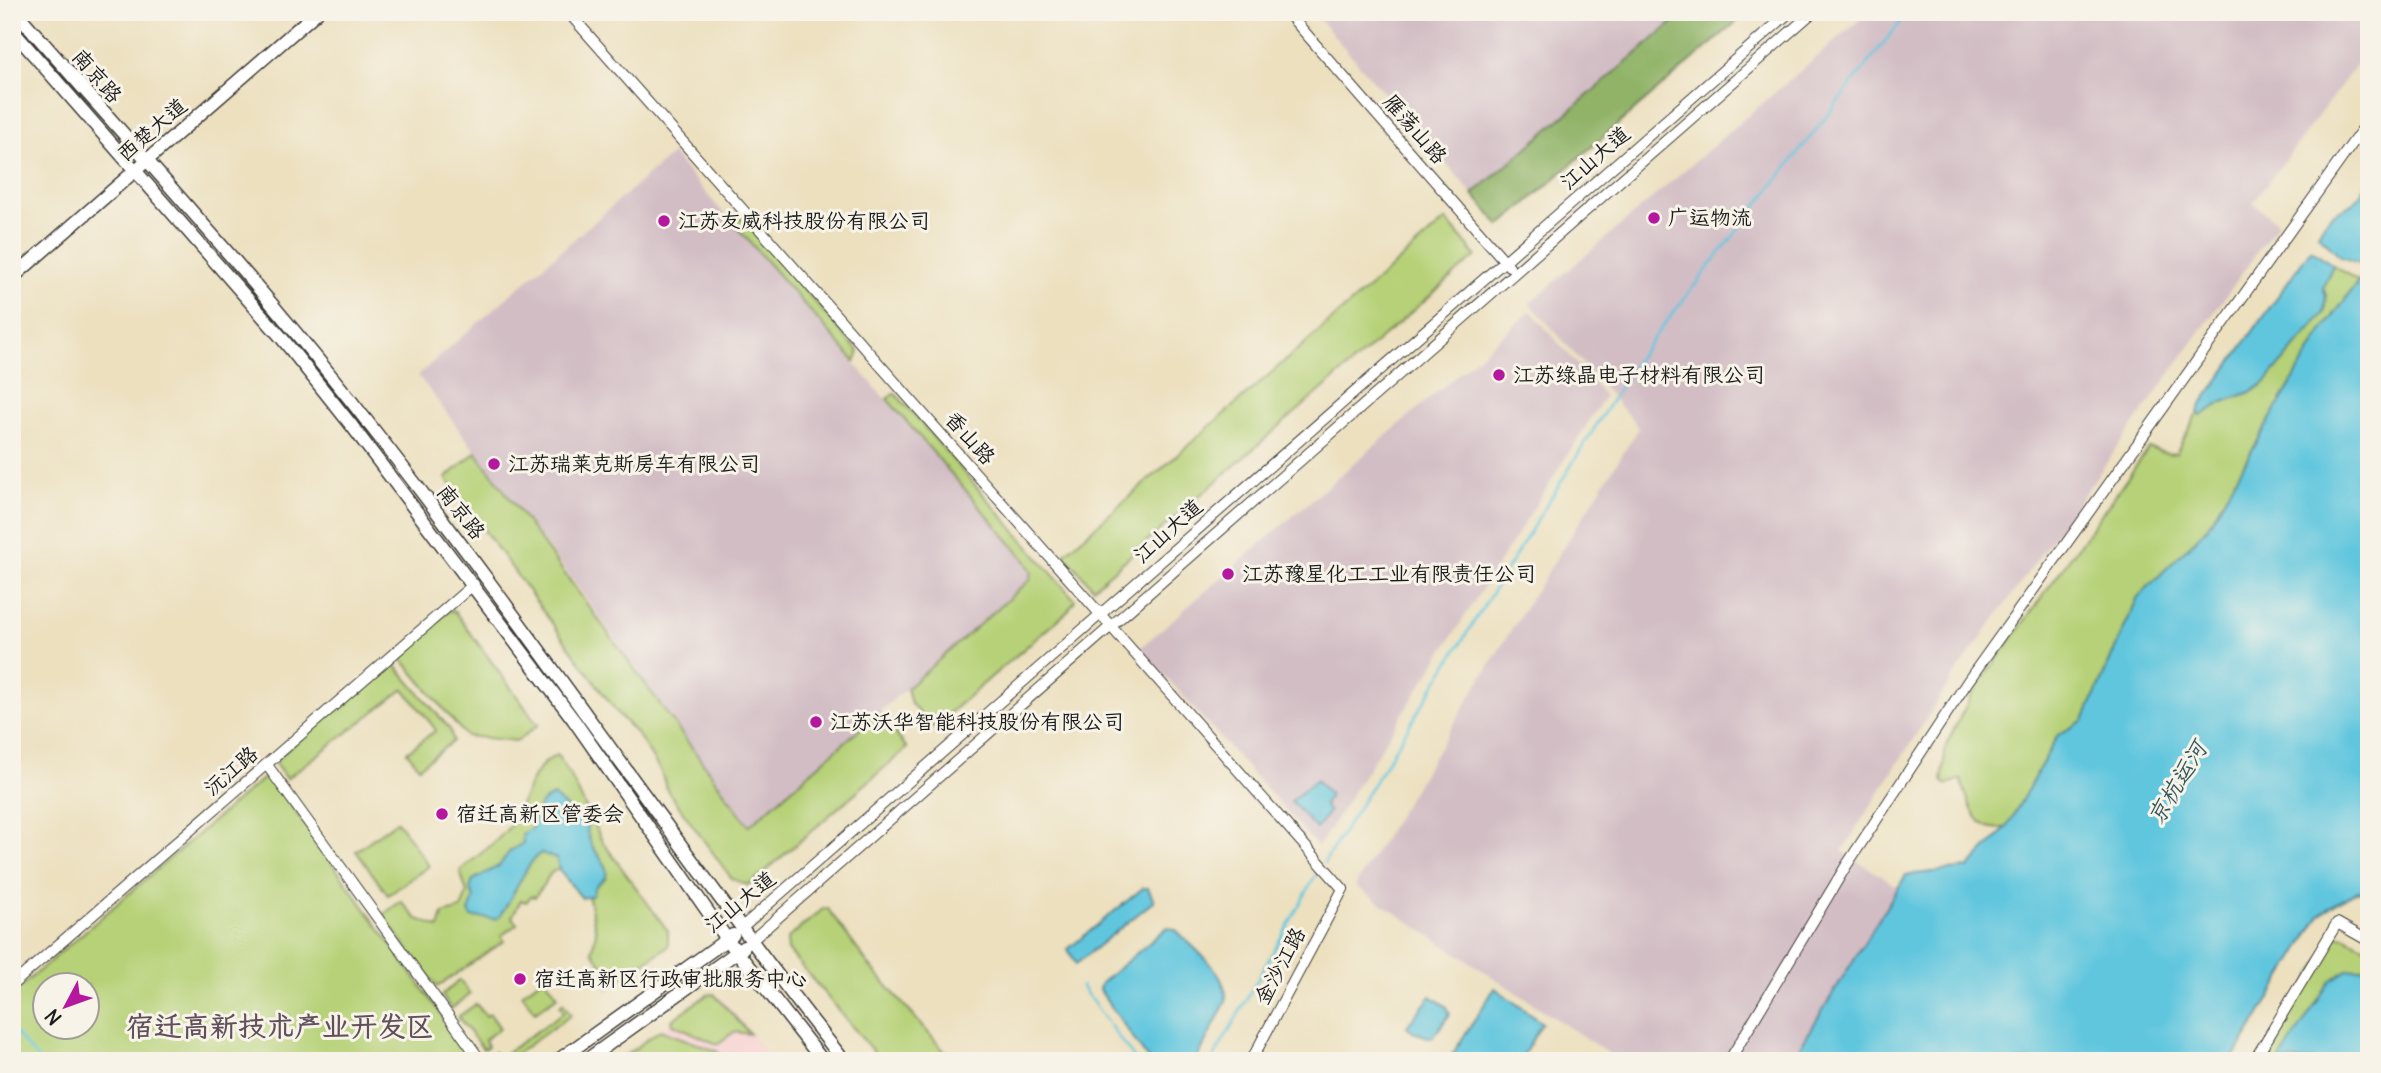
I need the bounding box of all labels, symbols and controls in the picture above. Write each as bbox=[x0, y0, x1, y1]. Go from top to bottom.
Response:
street label: 南京路 bbox=[67, 43, 128, 108]
street label: 雁荡山路 bbox=[1378, 88, 1453, 169]
street label: 西楚大道 bbox=[111, 92, 192, 167]
street label: 江山大道 bbox=[1554, 120, 1635, 195]
place label: 广运物流 bbox=[1668, 204, 1752, 231]
place label: 江苏友威科技股份有限公司 bbox=[678, 207, 930, 234]
marker: 广运物流 bbox=[1646, 210, 1662, 226]
marker: 江苏友威科技股份有限公司 bbox=[656, 213, 672, 229]
place label: 江苏绿晶电子材料有限公司 bbox=[1513, 361, 1765, 388]
marker: 江苏绿晶电子材料有限公司 bbox=[1491, 367, 1507, 383]
street label: 香山路 bbox=[939, 405, 1001, 470]
place label: 江苏瑞莱克斯房车有限公司 bbox=[508, 450, 760, 477]
marker: 江苏瑞莱克斯房车有限公司 bbox=[486, 456, 502, 472]
street label: 南京路 bbox=[431, 479, 491, 545]
street label: 江山大道 bbox=[1127, 492, 1208, 569]
place label: 江苏豫星化工工业有限责任公司 bbox=[1242, 560, 1536, 587]
marker: 江苏豫星化工工业有限责任公司 bbox=[1220, 566, 1236, 582]
place label: 江苏沃华智能科技股份有限公司 bbox=[830, 708, 1124, 735]
marker: 江苏沃华智能科技股份有限公司 bbox=[808, 714, 824, 730]
water label: 京杭运河 bbox=[2140, 732, 2215, 830]
street label: 沅江路 bbox=[198, 740, 263, 801]
place label: 宿迁高新区管委会 bbox=[456, 800, 624, 827]
marker: 宿迁高新区管委会 bbox=[434, 806, 450, 822]
street label: 江山大道 bbox=[699, 865, 781, 939]
street label: 金沙江路 bbox=[1248, 922, 1311, 1009]
place label: 宿迁高新区行政审批服务中心 bbox=[534, 965, 807, 992]
marker: 宿迁高新区行政审批服务中心 bbox=[512, 971, 528, 987]
north arrow bbox=[32, 972, 102, 1042]
text: N bbox=[40, 1004, 67, 1030]
district label: 宿迁高新技术产业开发区 bbox=[126, 1008, 434, 1044]

